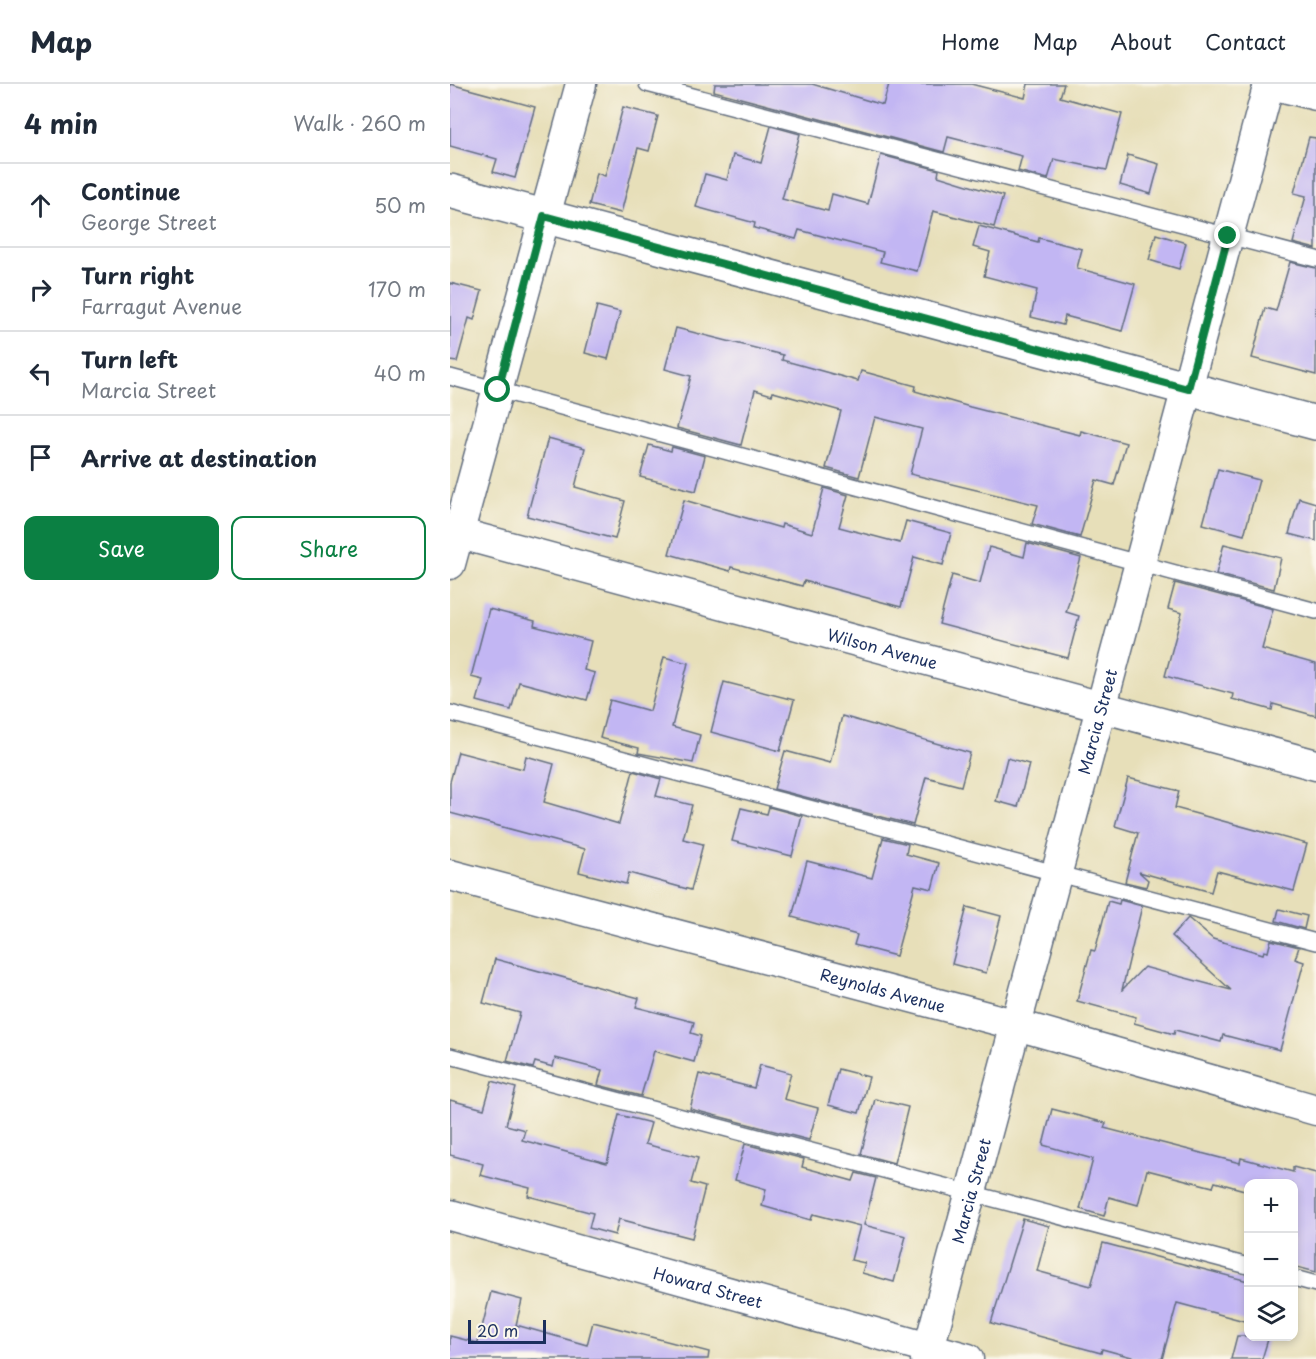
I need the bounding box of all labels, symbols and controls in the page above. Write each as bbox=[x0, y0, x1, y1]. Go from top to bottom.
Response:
text: Map bbox=[30, 20, 92, 63]
text: Home bbox=[941, 25, 1000, 57]
text: Map bbox=[1033, 25, 1078, 57]
text: About bbox=[1111, 25, 1172, 57]
text: Contact bbox=[1205, 25, 1286, 57]
text: 4 min bbox=[24, 104, 98, 143]
text: Walk · 260 m bbox=[293, 108, 426, 138]
text: Continue bbox=[81, 174, 180, 207]
icon: ahead bbox=[24, 189, 57, 222]
text: 50 m bbox=[374, 190, 426, 220]
text: George Street bbox=[81, 207, 217, 237]
route end bbox=[1214, 222, 1240, 248]
text: Turn right bbox=[81, 258, 194, 291]
icon: right bbox=[24, 273, 57, 306]
text: 170 m bbox=[368, 274, 426, 304]
text: Farragut Avenue bbox=[81, 291, 242, 321]
text: Turn left bbox=[81, 342, 178, 375]
icon: left bbox=[24, 357, 57, 390]
text: 40 m bbox=[374, 358, 426, 388]
text: Marcia Street bbox=[81, 375, 216, 405]
route start bbox=[484, 376, 510, 402]
icon: arrive bbox=[24, 441, 57, 474]
text: Arrive at destination bbox=[81, 441, 317, 474]
button: Save bbox=[24, 516, 219, 580]
button: Share bbox=[231, 516, 426, 580]
street label: Wilson Avenue bbox=[825, 622, 941, 674]
street label: Marcia Street bbox=[1071, 666, 1123, 777]
street label: Reynolds Avenue bbox=[818, 962, 949, 1018]
street label: Marcia Street bbox=[945, 1135, 996, 1246]
map controls bbox=[1244, 1179, 1298, 1341]
button: + bbox=[1244, 1179, 1298, 1233]
button: − bbox=[1244, 1233, 1298, 1287]
street label: Howard Street bbox=[651, 1260, 766, 1314]
button: layers bbox=[1244, 1287, 1298, 1341]
scale bar bbox=[468, 1317, 546, 1344]
text: 20 m bbox=[477, 1318, 518, 1342]

